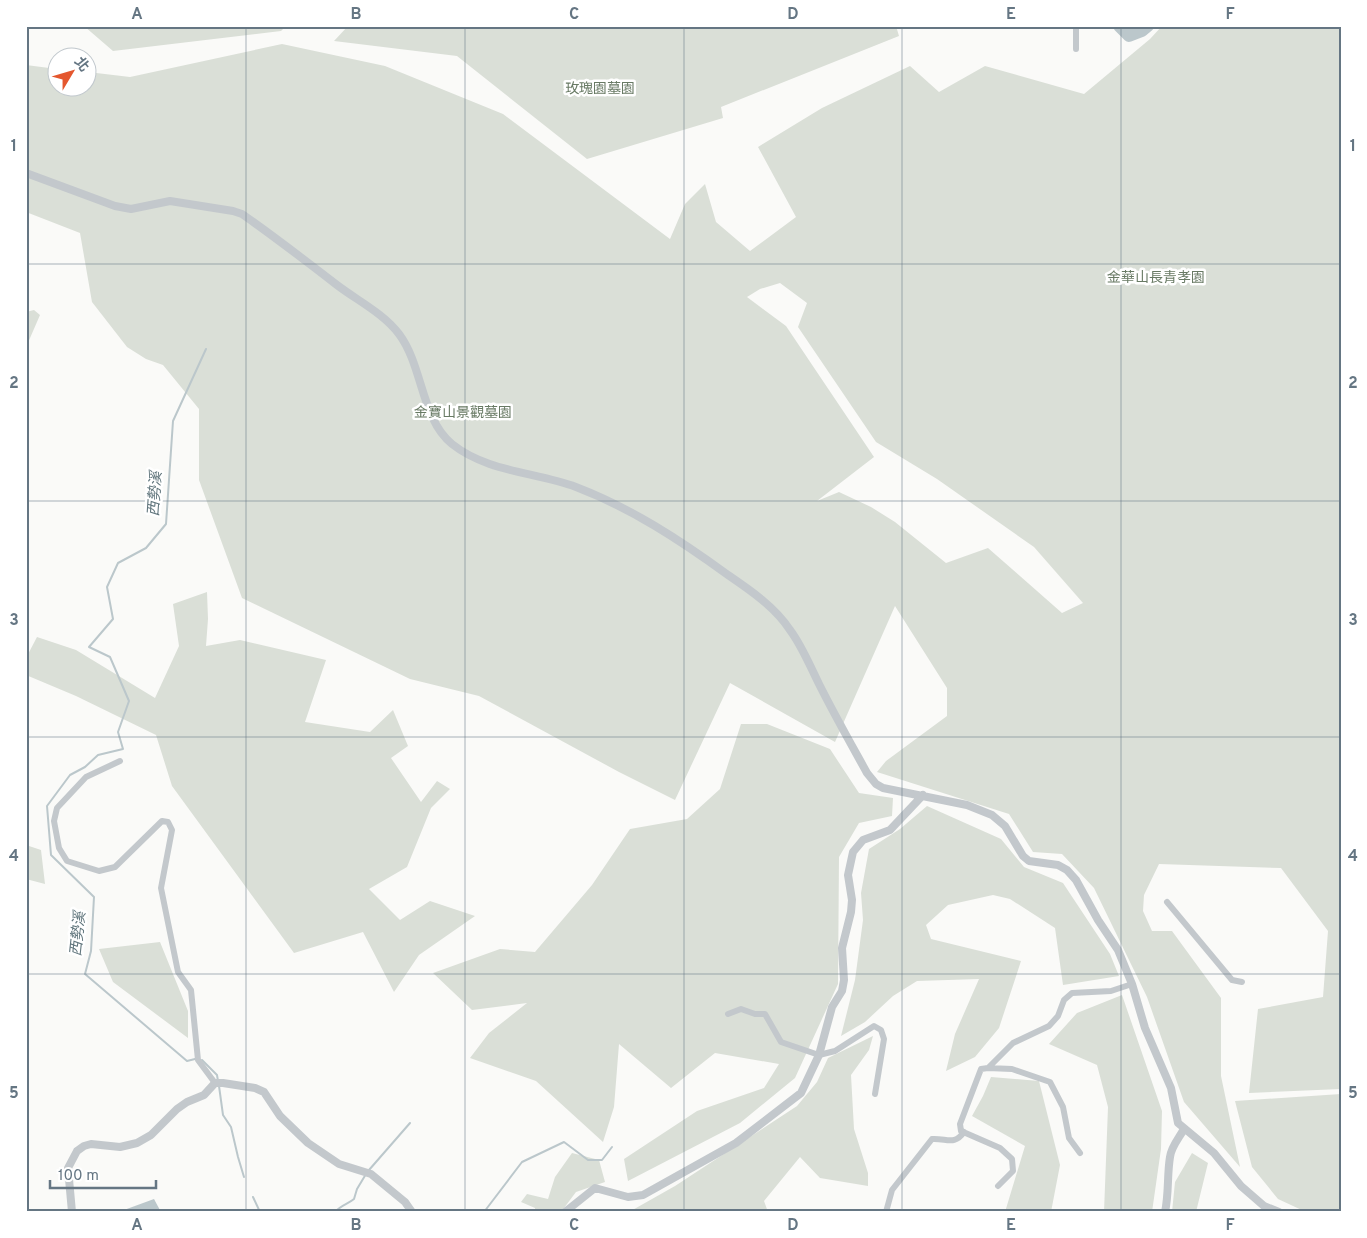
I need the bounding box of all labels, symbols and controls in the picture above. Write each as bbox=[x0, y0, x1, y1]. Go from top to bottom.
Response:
text: A bbox=[131, 5, 143, 25]
text: B bbox=[350, 5, 362, 25]
text: C bbox=[569, 5, 579, 25]
text: D bbox=[787, 5, 799, 25]
text: E bbox=[1006, 5, 1016, 25]
text: F bbox=[1225, 5, 1235, 25]
north arrow bbox=[48, 48, 98, 98]
text: 北 bbox=[70, 54, 92, 76]
park label: 玫瑰園墓園 bbox=[565, 81, 635, 98]
text: 1 bbox=[11, 137, 17, 157]
text: 1 bbox=[1350, 137, 1356, 157]
park label: 金華山長青孝園 bbox=[1107, 270, 1205, 287]
text: 2 bbox=[9, 374, 19, 394]
text: 2 bbox=[1348, 374, 1358, 394]
park label: 金寶山景觀墓園 bbox=[414, 405, 512, 422]
water label: 西勢溪 bbox=[145, 469, 167, 517]
text: 3 bbox=[9, 611, 19, 631]
text: 3 bbox=[1348, 611, 1358, 631]
text: 4 bbox=[9, 847, 19, 867]
text: 4 bbox=[1348, 847, 1358, 867]
water label: 西勢溪 bbox=[67, 909, 91, 957]
text: 5 bbox=[9, 1084, 19, 1104]
text: 5 bbox=[1348, 1084, 1358, 1104]
scale bar bbox=[50, 1158, 156, 1190]
text: 100 m bbox=[58, 1167, 99, 1186]
text: A bbox=[131, 1216, 143, 1236]
text: B bbox=[350, 1216, 362, 1236]
text: C bbox=[569, 1216, 579, 1236]
text: D bbox=[787, 1216, 799, 1236]
text: E bbox=[1006, 1216, 1016, 1236]
text: F bbox=[1225, 1216, 1235, 1236]

